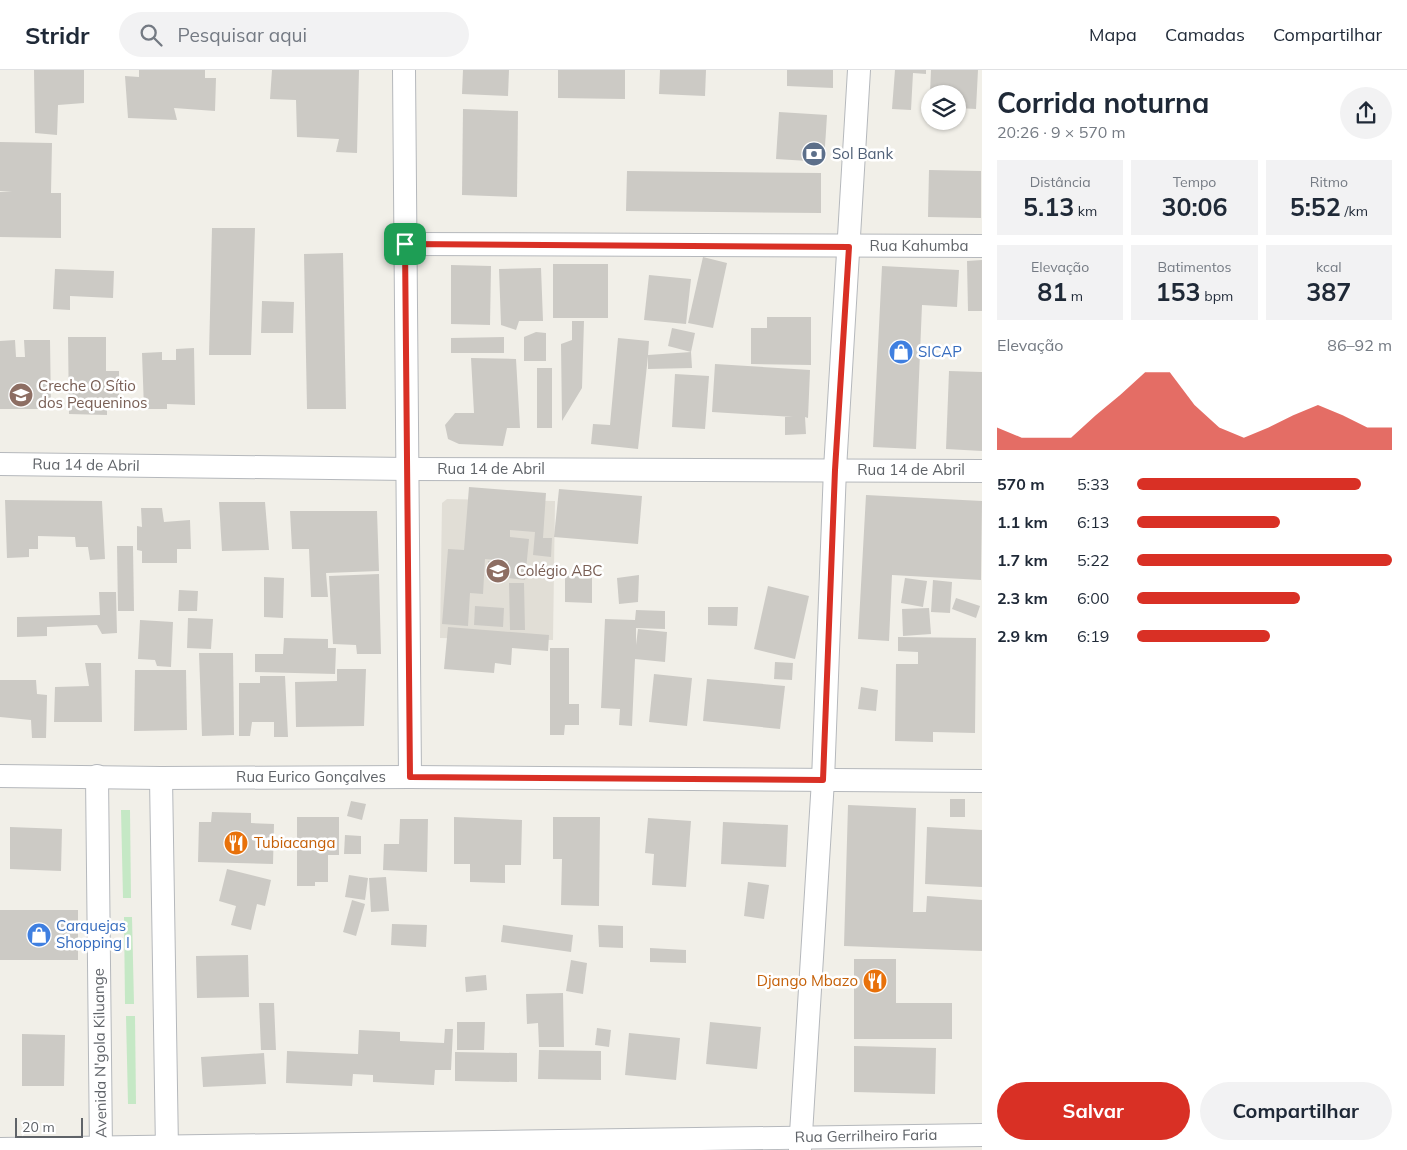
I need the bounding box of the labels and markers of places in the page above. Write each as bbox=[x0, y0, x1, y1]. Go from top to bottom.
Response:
bank icon: Sol Bank bbox=[801, 141, 827, 167]
place label: Sol Bank bbox=[832, 144, 893, 163]
pin bbox=[384, 223, 426, 265]
shop icon: SICAP bbox=[888, 339, 914, 365]
place label: SICAP bbox=[918, 342, 962, 361]
place label: Creche O Sítio dos Pequeninos bbox=[38, 376, 147, 412]
school or university icon: Creche O Sítio dos Pequeninos bbox=[8, 382, 34, 408]
school or university icon: Colégio ABC bbox=[485, 558, 511, 584]
place label: Colégio ABC bbox=[516, 561, 603, 580]
restaurant icon: Tubiacanga bbox=[223, 830, 249, 856]
place label: Tubiacanga bbox=[254, 833, 335, 852]
place label: Carquejas Shopping I bbox=[56, 916, 130, 952]
shop icon: Carquejas Shopping I bbox=[26, 922, 52, 948]
restaurant icon: Django Mbazo bbox=[862, 968, 888, 994]
place label: Django Mbazo bbox=[757, 971, 858, 990]

